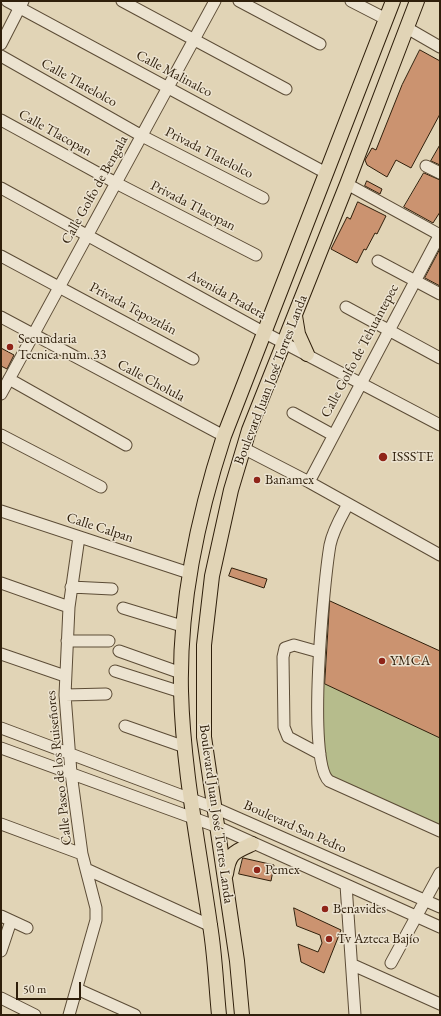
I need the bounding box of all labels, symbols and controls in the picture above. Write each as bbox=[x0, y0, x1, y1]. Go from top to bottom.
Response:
street label: Calle Malinalco bbox=[133, 47, 215, 101]
street label: Calle Tlatelolco bbox=[38, 55, 120, 111]
street label: Calle Tlacopan bbox=[15, 106, 95, 160]
street label: Privada Tlatelolco bbox=[162, 124, 256, 182]
street label: Calle Golfo de Bengala bbox=[58, 133, 132, 247]
street label: Privada Tlacopan bbox=[148, 177, 238, 235]
street label: Avenida Pradera bbox=[185, 267, 269, 323]
street label: Privada Tepoztlán bbox=[87, 279, 179, 339]
street label: Calle Golfo de Tehuantepec bbox=[318, 281, 402, 421]
street label: Boulevard Juan José Torres Landa bbox=[231, 293, 311, 467]
place label: Secundaria Tecnica num. 33 bbox=[18, 331, 107, 364]
marker: Secundaria Tecnica num. 33 bbox=[5, 342, 15, 352]
street label: Calle Cholula bbox=[114, 356, 188, 406]
place label: ISSSTE bbox=[392, 449, 434, 465]
marker: ISSSTE bbox=[377, 451, 389, 463]
place label: Banamex bbox=[265, 472, 314, 488]
marker: Banamex bbox=[252, 475, 262, 485]
street label: Calle Calpan bbox=[64, 509, 136, 547]
place label: YMCA bbox=[390, 653, 430, 669]
marker: YMCA bbox=[377, 656, 387, 666]
street label: Calle Paseo de los Ruiseñores bbox=[43, 690, 75, 846]
street label: Boulevard Juan José Torres Landa bbox=[195, 723, 237, 905]
street label: Boulevard San Pedro bbox=[241, 797, 349, 857]
place label: Pemex bbox=[265, 862, 300, 878]
marker: Pemex bbox=[252, 865, 262, 875]
place label: Benavides bbox=[333, 901, 386, 917]
marker: Benavides bbox=[320, 904, 330, 914]
place label: Tv Azteca Bajío bbox=[337, 931, 419, 947]
marker: Tv Azteca Bajío bbox=[324, 934, 334, 944]
scale bar bbox=[18, 974, 83, 1000]
text: 50 m bbox=[23, 981, 46, 997]

